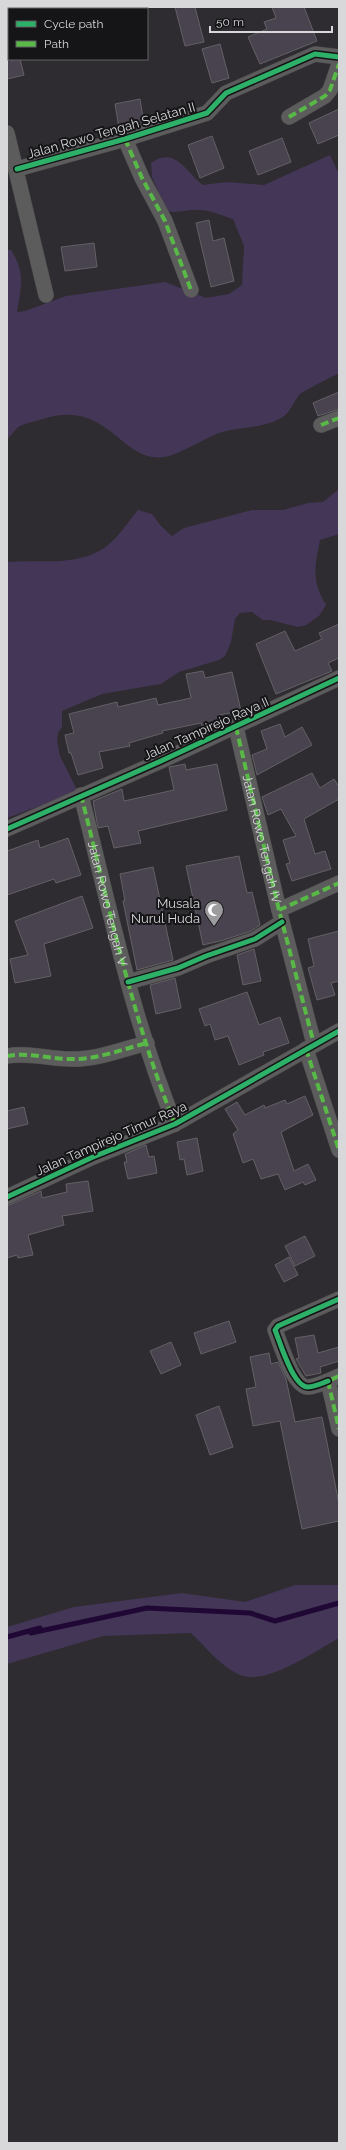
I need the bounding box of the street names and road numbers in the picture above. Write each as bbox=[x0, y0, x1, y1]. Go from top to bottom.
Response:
street label: Jalan Rowo Tengah Selatan II bbox=[25, 99, 197, 162]
street label: Jalan Tampirejo Raya II bbox=[141, 694, 271, 763]
street label: Jalan Rowo Tengah IV bbox=[239, 773, 284, 905]
street label: Jalan Rowo Tengah V bbox=[85, 840, 130, 968]
street label: Jalan Tampirejo Timur Raya bbox=[33, 1098, 189, 1179]

